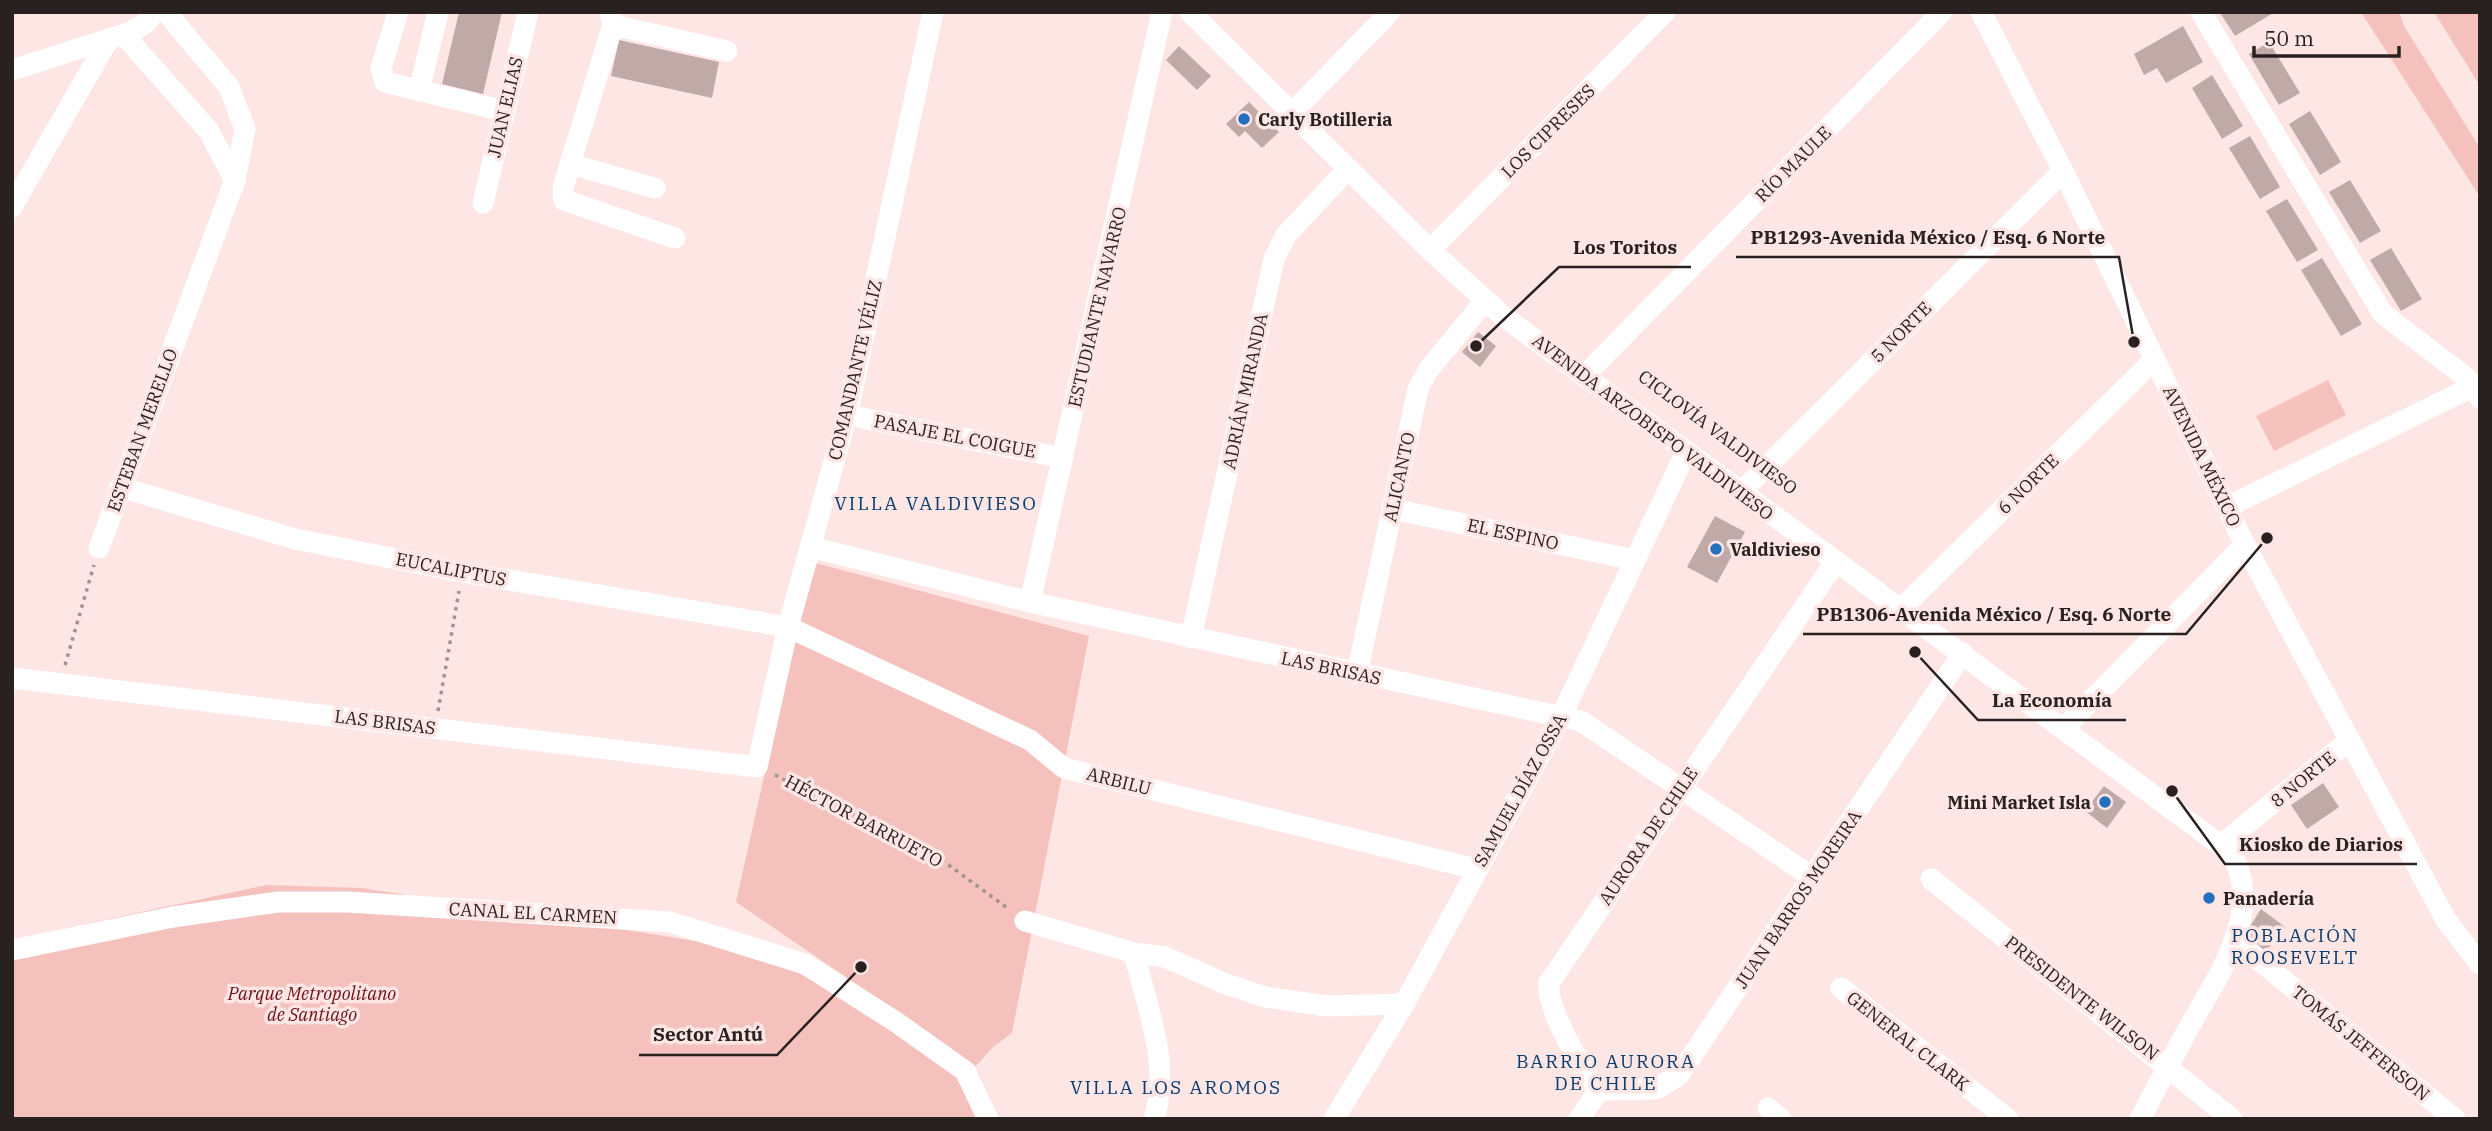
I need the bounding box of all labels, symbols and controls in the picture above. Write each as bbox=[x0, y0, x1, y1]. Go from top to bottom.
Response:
scale bar bbox=[2254, 14, 2399, 58]
text: 50 m bbox=[2264, 24, 2314, 52]
street label: JUAN ELIAS bbox=[482, 54, 528, 160]
street label: LOS CIPRESES bbox=[1496, 79, 1600, 183]
place label: Carly Botilleria bbox=[1258, 108, 1392, 131]
marker: Carly Botilleria bbox=[1236, 111, 1252, 127]
street label: RÍO MAULE bbox=[1750, 121, 1836, 207]
street label: ESTUDIANTE NAVARRO bbox=[1063, 204, 1131, 410]
callout: PB1293-Avenida México / Esq. 6 Norte bbox=[1736, 217, 2119, 257]
text: PB1293-Avenida México / Esq. 6 Norte bbox=[1751, 225, 2106, 249]
callout: Los Toritos bbox=[1559, 227, 1691, 267]
text: Los Toritos bbox=[1573, 235, 1677, 259]
street label: COMANDANTE VÉLIZ bbox=[823, 278, 887, 462]
street label: 5 NORTE bbox=[1866, 297, 1936, 367]
street label: ADRIÁN MIRANDA bbox=[1217, 310, 1273, 471]
street label: AVENIDA ARZOBISPO VALDIVIESO bbox=[1528, 329, 1778, 525]
street label: ESTEBAN MERELLO bbox=[102, 345, 182, 515]
street label: CICLOVÍA VALDIVIESO bbox=[1634, 365, 1802, 499]
street label: AVENIDA MÉXICO bbox=[2158, 382, 2246, 530]
street label: PASAJE EL COIGUE bbox=[872, 409, 1038, 463]
street label: ALICANTO bbox=[1378, 430, 1420, 524]
street label: 6 NORTE bbox=[1992, 449, 2064, 519]
district label: VILLA VALDIVIESO bbox=[834, 491, 1038, 515]
street label: EL ESPINO bbox=[1465, 513, 1561, 555]
place label: Valdivieso bbox=[1730, 538, 1821, 561]
marker: Valdivieso bbox=[1708, 541, 1724, 557]
street label: EUCALIPTUS bbox=[394, 547, 508, 591]
callout: PB1306-Avenida México / Esq. 6 Norte bbox=[1803, 594, 2186, 634]
text: PB1306-Avenida México / Esq. 6 Norte bbox=[1817, 602, 2172, 626]
street label: LAS BRISAS bbox=[1279, 646, 1383, 690]
callout: La Economía bbox=[1978, 680, 2126, 720]
text: La Economía bbox=[1992, 688, 2112, 712]
street label: LAS BRISAS bbox=[333, 704, 437, 740]
street label: SAMUEL DÍAZ OSSA bbox=[1468, 709, 1572, 870]
street label: 8 NORTE bbox=[2266, 746, 2340, 812]
street label: ARBILU bbox=[1084, 762, 1154, 800]
street label: AURORA DE CHILE bbox=[1593, 763, 1703, 909]
street label: HÉCTOR BARRUETO bbox=[781, 770, 947, 872]
place label: Mini Market Isla bbox=[1947, 791, 2091, 814]
marker: Mini Market Isla bbox=[2097, 794, 2113, 810]
street label: JUAN BARROS MOREIRA bbox=[1730, 805, 1867, 993]
callout: Kiosko de Diarios bbox=[2225, 824, 2417, 864]
text: Kiosko de Diarios bbox=[2239, 832, 2403, 856]
place label: Panadería bbox=[2223, 887, 2314, 910]
marker: Panadería bbox=[2201, 890, 2217, 906]
street label: CANAL EL CARMEN bbox=[448, 897, 618, 929]
district label: POBLACIÓN ROOSEVELT bbox=[2231, 923, 2359, 969]
street label: PRESIDENTE WILSON bbox=[2000, 931, 2164, 1065]
street label: TOMÁS JEFFERSON bbox=[2287, 980, 2435, 1106]
park label: Parque Metropolitano de Santiago bbox=[227, 982, 396, 1026]
street label: GENERAL CLARK bbox=[1842, 986, 1974, 1096]
callout: Sector Antú bbox=[639, 1015, 777, 1055]
text: Sector Antú bbox=[653, 1022, 763, 1046]
district label: BARRIO AURORA DE CHILE bbox=[1516, 1049, 1696, 1095]
district label: VILLA LOS AROMOS bbox=[1070, 1075, 1282, 1099]

